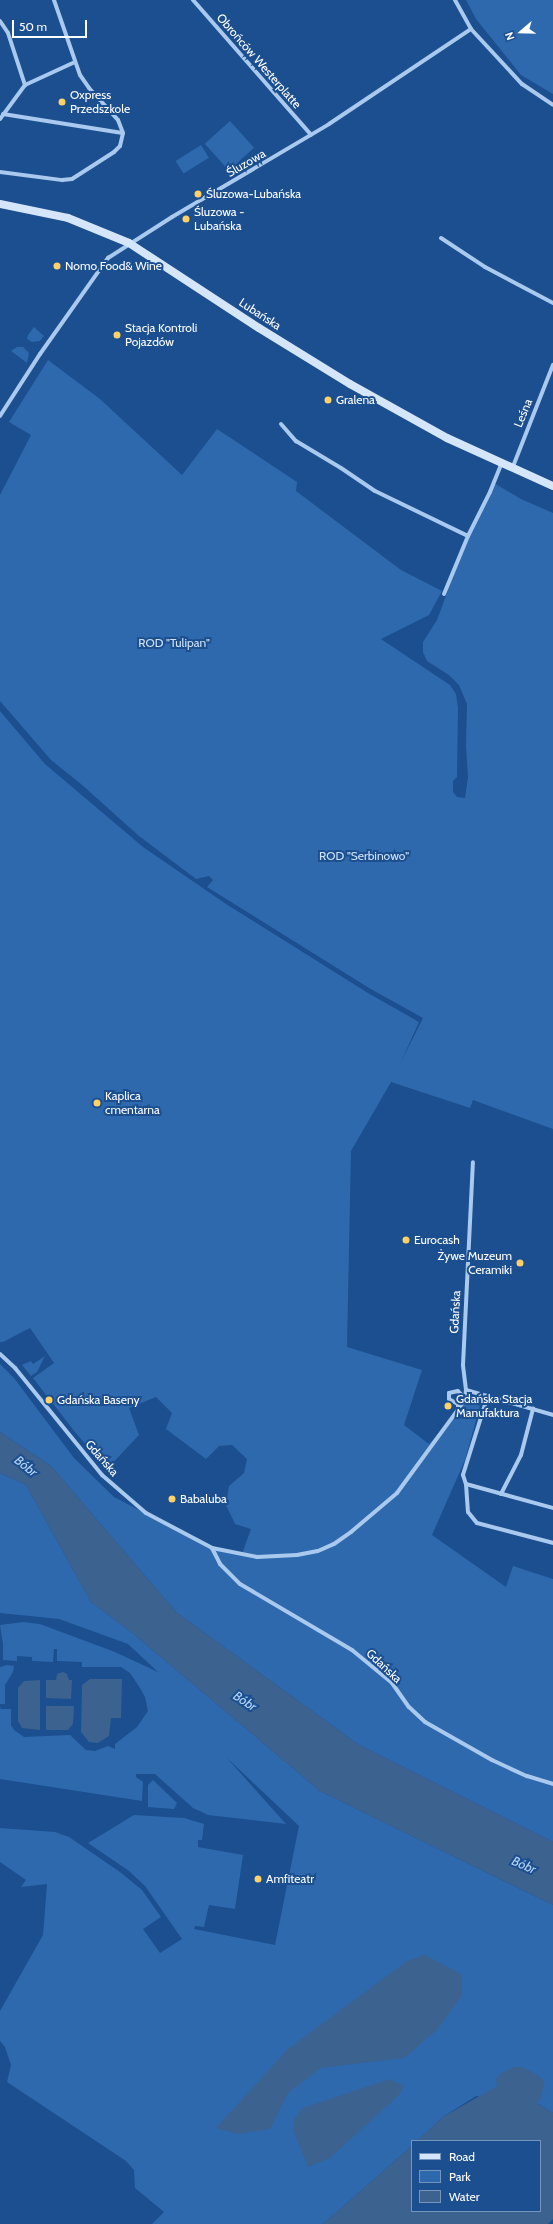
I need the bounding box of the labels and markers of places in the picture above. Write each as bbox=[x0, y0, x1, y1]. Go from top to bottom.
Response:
place label: Oxpress Przedszkole bbox=[70, 88, 130, 116]
marker: Oxpress Przedszkole bbox=[57, 97, 67, 107]
place label: Śluzowa-Lubańska bbox=[206, 187, 301, 201]
marker: Śluzowa-Lubańska bbox=[193, 189, 203, 199]
place label: Śluzowa - Lubańska bbox=[194, 205, 244, 233]
marker: Śluzowa - Lubańska bbox=[181, 214, 191, 224]
place label: Nomo Food& Wine bbox=[65, 259, 162, 273]
marker: Nomo Food& Wine bbox=[52, 261, 62, 271]
place label: Stacja Kontroli Pojazdów bbox=[125, 321, 197, 349]
marker: Stacja Kontroli Pojazdów bbox=[112, 330, 122, 340]
place label: Gralena bbox=[336, 393, 375, 407]
marker: Gralena bbox=[323, 395, 333, 405]
place label: Kaplica cmentarna bbox=[105, 1089, 160, 1117]
marker: Kaplica cmentarna bbox=[92, 1098, 102, 1108]
place label: Eurocash bbox=[414, 1233, 460, 1247]
marker: Eurocash bbox=[401, 1235, 411, 1245]
place label: Żywe Muzeum Ceramiki bbox=[438, 1249, 512, 1277]
marker: Żywe Muzeum Ceramiki bbox=[515, 1258, 525, 1268]
place label: Gdańska Stacja Manufaktura bbox=[456, 1392, 532, 1420]
place label: Gdańska Baseny bbox=[57, 1393, 140, 1407]
marker: Gdańska Baseny bbox=[44, 1395, 54, 1405]
marker: Gdańska Stacja Manufaktura bbox=[443, 1401, 453, 1411]
place label: Babaluba bbox=[180, 1492, 227, 1506]
marker: Babaluba bbox=[167, 1494, 177, 1504]
place label: Amfiteatr bbox=[266, 1872, 314, 1886]
marker: Amfiteatr bbox=[253, 1874, 263, 1884]

